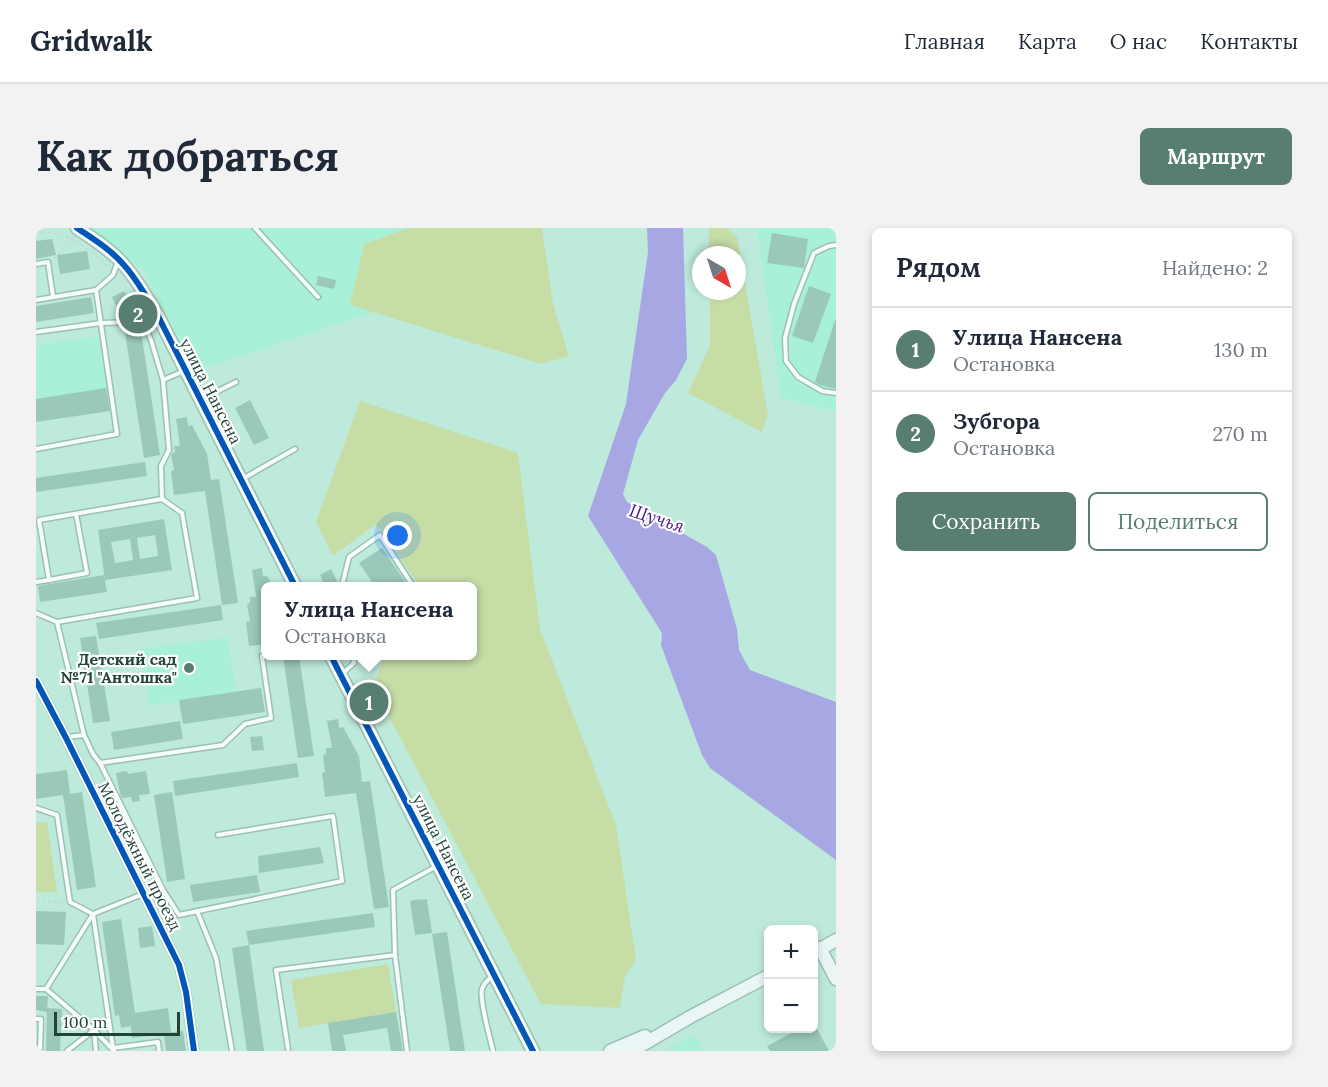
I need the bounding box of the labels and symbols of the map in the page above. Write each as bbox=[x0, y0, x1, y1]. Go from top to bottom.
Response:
north arrow bbox=[692, 246, 746, 300]
pin: 2 bbox=[118, 292, 158, 337]
street label: улица Нансена bbox=[176, 335, 246, 447]
water label: Щучья bbox=[627, 498, 687, 538]
your location bbox=[383, 521, 412, 550]
place label: Детский сад №71 "Антошка" bbox=[61, 649, 177, 687]
marker: Детский сад №71 "Антошка" bbox=[182, 661, 196, 675]
pin: 1 bbox=[350, 680, 388, 724]
street label: Молодёжный проезд bbox=[94, 779, 186, 934]
street label: улица Нансена bbox=[409, 791, 479, 903]
scale bar bbox=[54, 1009, 180, 1036]

